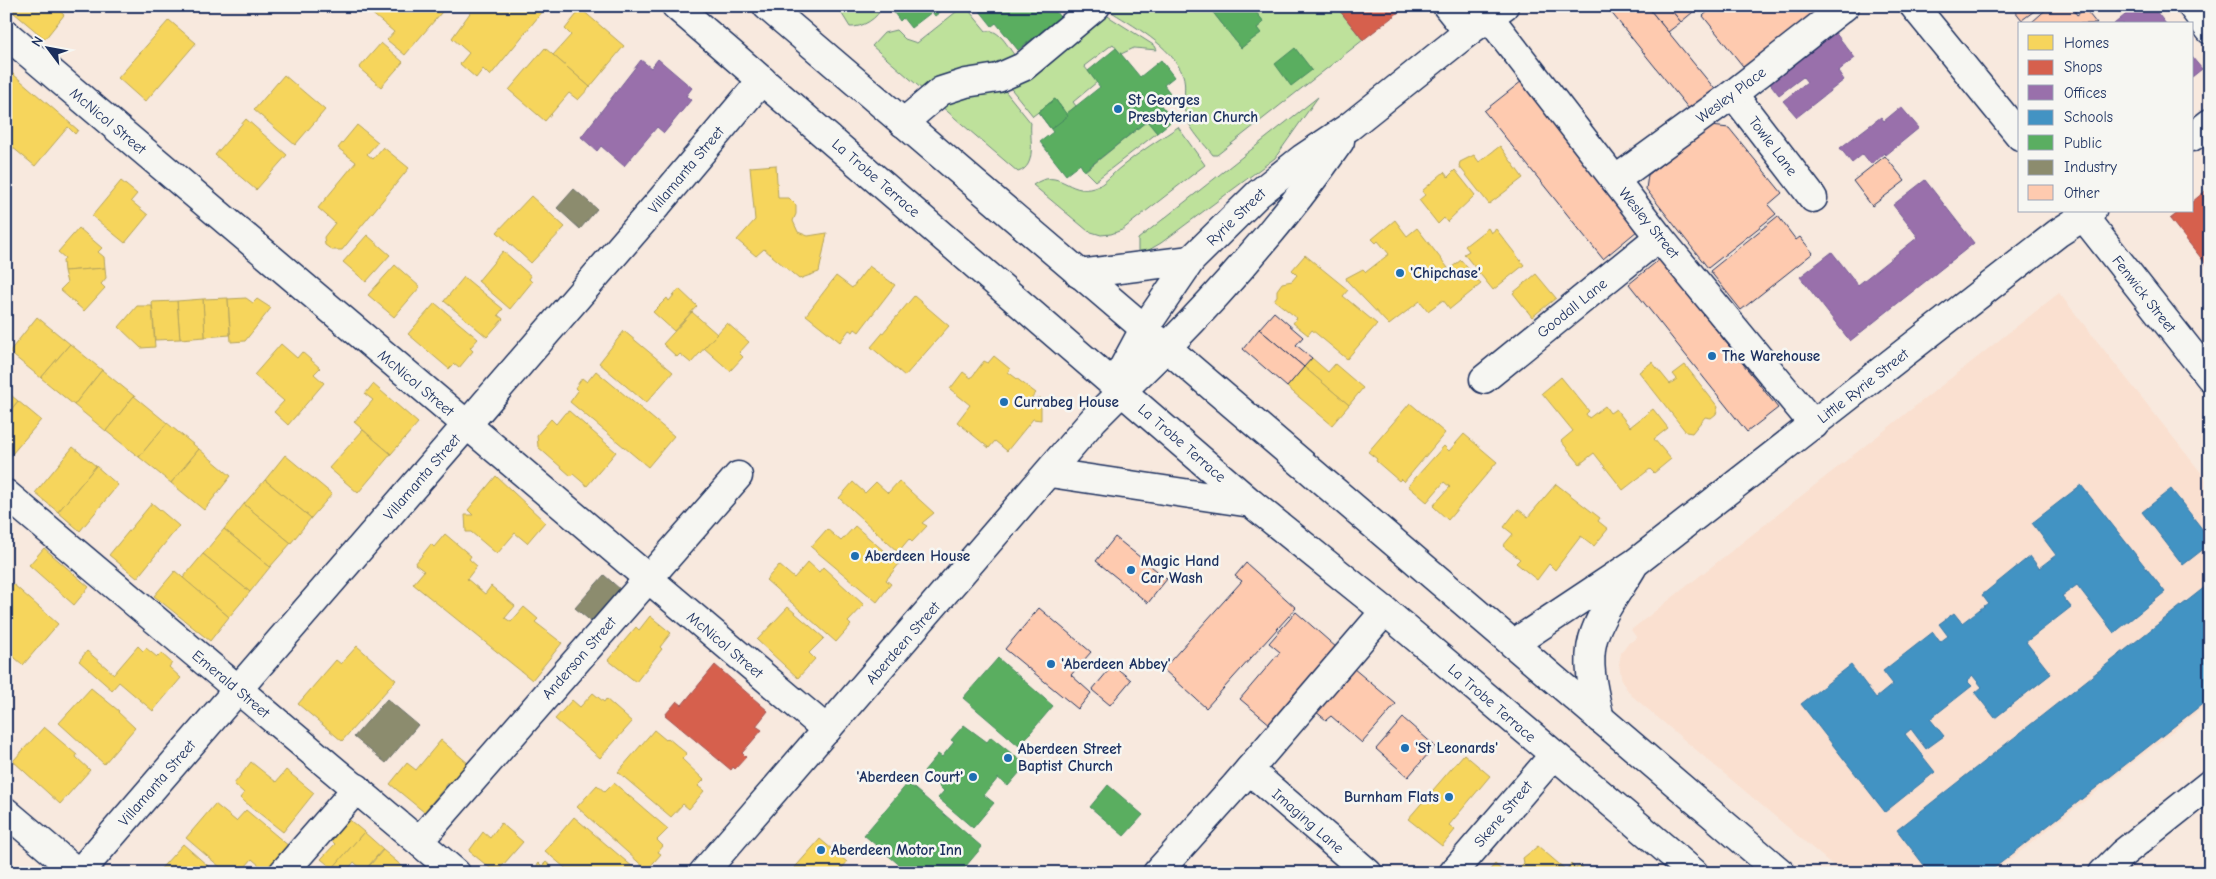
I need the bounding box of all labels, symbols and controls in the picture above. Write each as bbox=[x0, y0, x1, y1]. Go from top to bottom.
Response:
north arrow bbox=[22, 22, 72, 72]
legend bbox=[2018, 22, 2194, 212]
text: N bbox=[28, 33, 47, 50]
text: Homes bbox=[2064, 34, 2109, 52]
text: Shops bbox=[2064, 58, 2102, 76]
street label: Wesley Place bbox=[1693, 63, 1770, 127]
street label: McNicol Street bbox=[66, 84, 150, 159]
text: Offices bbox=[2064, 84, 2106, 102]
place label: St Georges Presbyterian Church bbox=[1128, 91, 1258, 126]
marker: St Georges Presbyterian Church bbox=[1112, 103, 1124, 115]
text: Schools bbox=[2064, 108, 2113, 126]
street label: Towle Lane bbox=[1745, 113, 1801, 180]
street label: Villamanta Street bbox=[644, 122, 728, 217]
text: Public bbox=[2064, 134, 2102, 152]
street label: La Trobe Terrace bbox=[828, 135, 924, 221]
text: Industry bbox=[2064, 158, 2117, 176]
street label: Ryrie Street bbox=[1203, 184, 1270, 250]
street label: Wesley Street bbox=[1615, 184, 1683, 263]
text: Other bbox=[2064, 184, 2099, 202]
street label: Fenwick Street bbox=[2108, 252, 2180, 337]
place label: 'Chipchase' bbox=[1410, 264, 1481, 282]
marker: 'Chipchase' bbox=[1394, 267, 1406, 279]
street label: Goodall Lane bbox=[1533, 274, 1611, 342]
street label: Little Ryrie Street bbox=[1814, 344, 1913, 427]
street label: McNicol Street bbox=[374, 346, 458, 421]
place label: The Warehouse bbox=[1722, 347, 1820, 365]
marker: The Warehouse bbox=[1706, 350, 1718, 362]
place label: Currabeg House bbox=[1014, 393, 1119, 411]
marker: Currabeg House bbox=[998, 396, 1010, 408]
street label: La Trobe Terrace bbox=[1134, 400, 1230, 486]
street label: Villamanta Street bbox=[380, 430, 465, 524]
place label: Aberdeen House bbox=[865, 547, 970, 565]
marker: Aberdeen House bbox=[849, 550, 861, 562]
place label: Magic Hand Car Wash bbox=[1141, 552, 1219, 587]
marker: Magic Hand Car Wash bbox=[1125, 564, 1137, 576]
street label: Aberdeen Street bbox=[862, 597, 944, 688]
street label: McNicol Street bbox=[683, 608, 767, 683]
street label: Anderson Street bbox=[538, 613, 620, 703]
street label: Emerald Street bbox=[188, 646, 274, 722]
place label: 'Aberdeen Abbey' bbox=[1061, 655, 1171, 673]
marker: 'Aberdeen Abbey' bbox=[1045, 658, 1057, 670]
street label: La Trobe Terrace bbox=[1444, 660, 1540, 746]
street label: Villamanta Street bbox=[115, 736, 200, 830]
place label: 'St Leonards' bbox=[1415, 739, 1498, 757]
place label: Aberdeen Street Baptist Church bbox=[1018, 740, 1123, 775]
marker: 'St Leonards' bbox=[1399, 742, 1411, 754]
marker: Aberdeen Street Baptist Church bbox=[1002, 752, 1014, 764]
place label: 'Aberdeen Court' bbox=[856, 768, 963, 786]
marker: 'Aberdeen Court' bbox=[967, 771, 979, 783]
street label: Skene Street bbox=[1470, 777, 1536, 851]
street label: Imaging Lane bbox=[1268, 785, 1348, 857]
place label: Burnham Flats bbox=[1344, 788, 1439, 806]
marker: Burnham Flats bbox=[1443, 791, 1455, 803]
place label: Aberdeen Motor Inn bbox=[831, 841, 962, 859]
marker: Aberdeen Motor Inn bbox=[815, 844, 827, 856]

